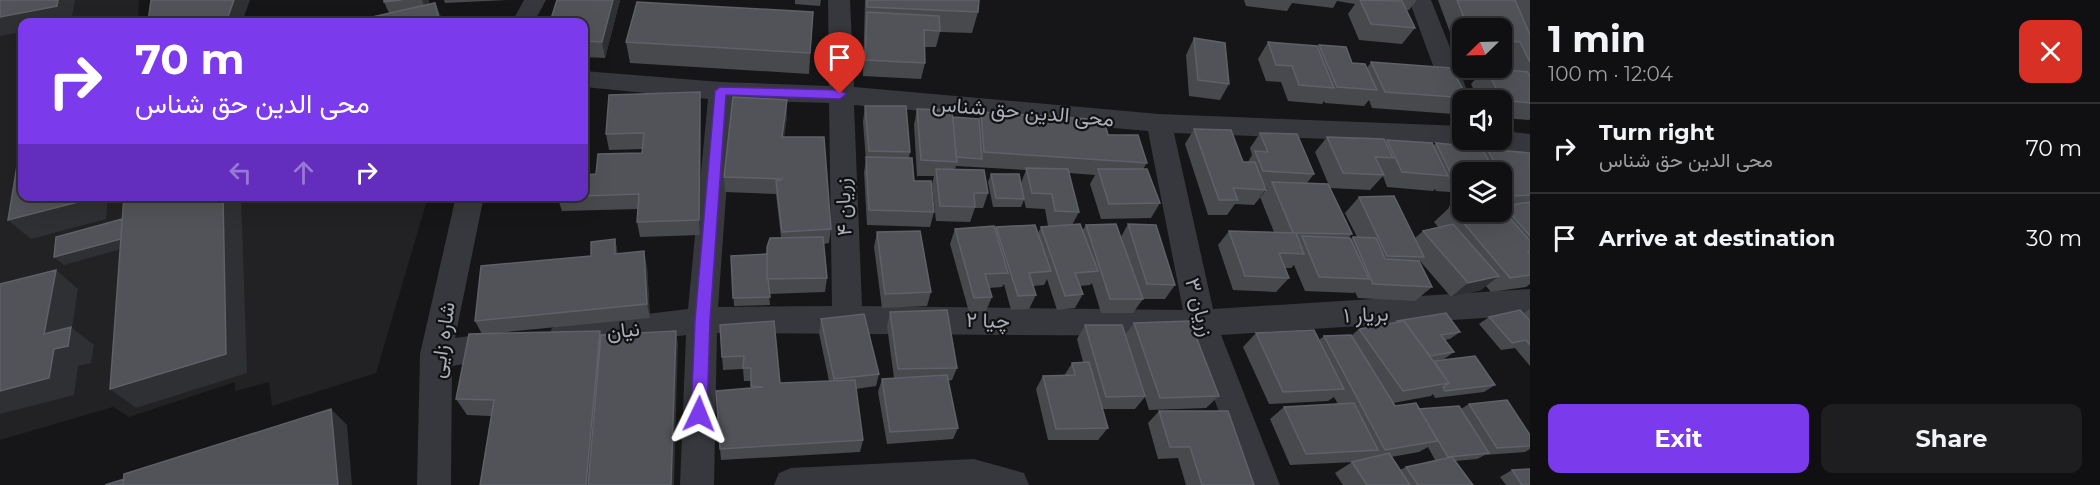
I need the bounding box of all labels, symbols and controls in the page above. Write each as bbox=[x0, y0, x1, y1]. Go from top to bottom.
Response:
text: 1 min bbox=[1548, 17, 1646, 61]
north arrow bbox=[1452, 18, 1512, 78]
map controls bbox=[1452, 18, 1512, 222]
button: close bbox=[2019, 20, 2082, 83]
pin bbox=[814, 32, 865, 94]
text: 70 m bbox=[135, 33, 245, 85]
icon: arrive bbox=[823, 41, 856, 74]
icon: right bbox=[36, 42, 114, 120]
text: 100 m · 12:04 bbox=[1548, 62, 1673, 86]
text: محی الدین حق شناس bbox=[135, 87, 370, 120]
button: sound bbox=[1452, 90, 1512, 150]
street label: محی الدین حق شناس bbox=[931, 91, 1115, 131]
text: Turn right bbox=[1599, 119, 1714, 146]
icon: right bbox=[1548, 132, 1581, 165]
text: 70 m bbox=[2026, 135, 2082, 162]
text: محی الدین حق شناس bbox=[1599, 148, 1773, 172]
icon: left bbox=[224, 156, 257, 189]
icon: ahead bbox=[287, 156, 320, 189]
icon: right bbox=[350, 156, 383, 189]
button: layers bbox=[1452, 162, 1512, 222]
street label: زریان ۴ bbox=[829, 178, 858, 236]
icon: arrive bbox=[1548, 222, 1581, 255]
text: Arrive at destination bbox=[1599, 225, 1835, 252]
text: 30 m bbox=[2026, 225, 2082, 252]
street label: زریان ۳ bbox=[1179, 275, 1220, 339]
street label: شاره زایی bbox=[424, 300, 461, 380]
street label: بریار ۱ bbox=[1343, 300, 1389, 329]
street label: چیا ۲ bbox=[966, 307, 1010, 335]
street label: نیان bbox=[605, 316, 641, 344]
position arrow bbox=[667, 382, 731, 446]
button: Exit bbox=[1548, 404, 1809, 473]
button: Share bbox=[1821, 404, 2082, 473]

